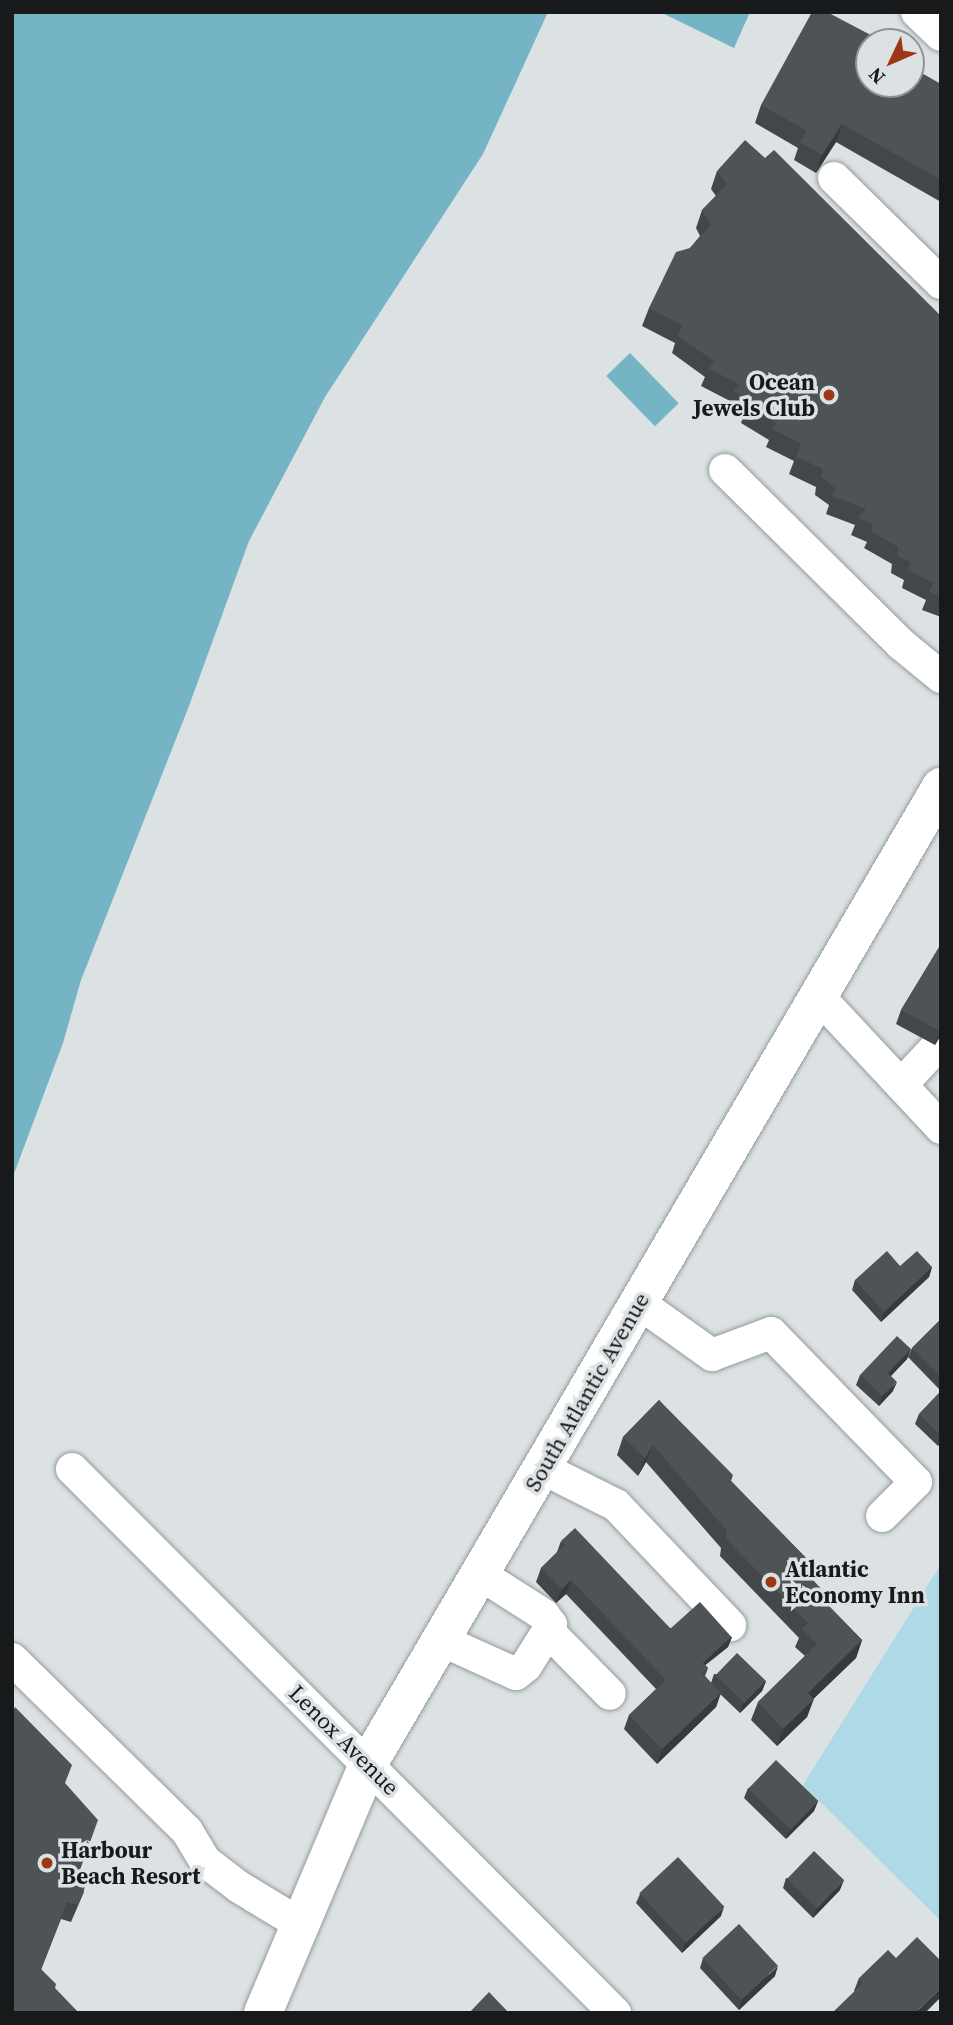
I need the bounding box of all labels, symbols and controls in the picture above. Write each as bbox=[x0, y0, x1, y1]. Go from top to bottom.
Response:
north arrow bbox=[855, 28, 925, 98]
text: N bbox=[862, 62, 890, 90]
place label: Ocean Jewels Club bbox=[693, 368, 815, 422]
marker: Ocean Jewels Club bbox=[821, 387, 837, 403]
street label: South Atlantic Avenue bbox=[519, 1288, 655, 1496]
place label: Atlantic Economy Inn bbox=[785, 1555, 925, 1609]
marker: Atlantic Economy Inn bbox=[763, 1574, 779, 1590]
street label: Lenox Avenue bbox=[283, 1679, 405, 1801]
place label: Harbour Beach Resort bbox=[61, 1836, 200, 1890]
marker: Harbour Beach Resort bbox=[39, 1855, 55, 1871]

